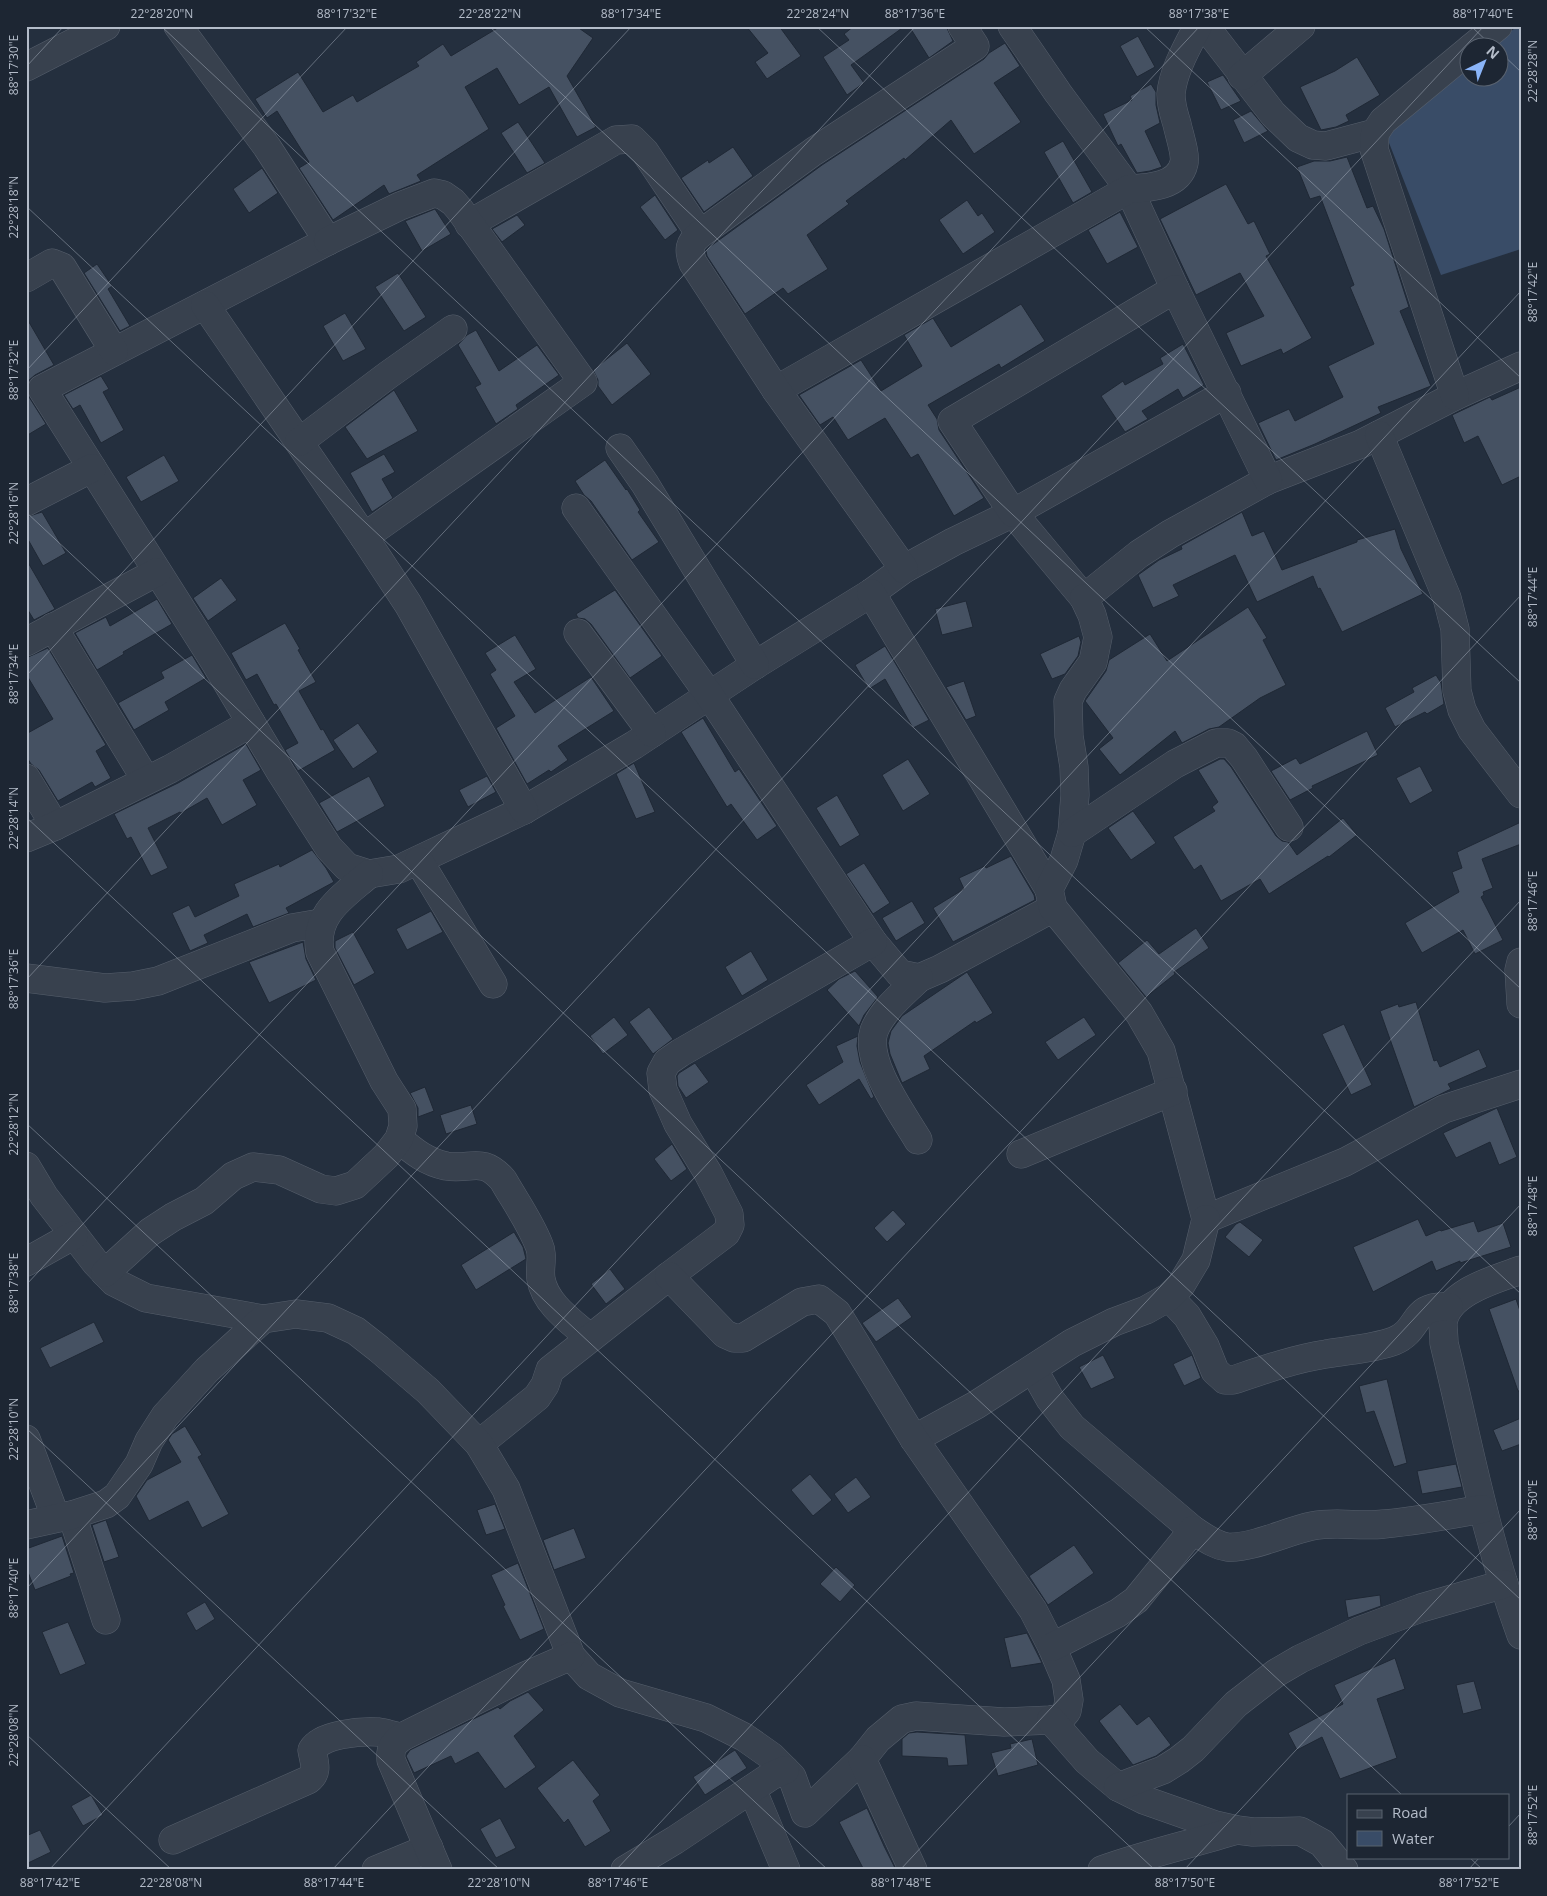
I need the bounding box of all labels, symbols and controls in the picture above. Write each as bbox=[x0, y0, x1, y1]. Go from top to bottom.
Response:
text: 22°28'20"N bbox=[131, 5, 193, 22]
text: 88°17'32"E bbox=[317, 5, 377, 22]
text: 22°28'22"N bbox=[459, 5, 521, 22]
text: 88°17'34"E bbox=[601, 5, 661, 22]
text: 22°28'24"N bbox=[787, 5, 849, 22]
text: 88°17'36"E bbox=[885, 5, 945, 22]
text: 88°17'38"E bbox=[1169, 5, 1229, 22]
text: 88°17'40"E bbox=[1453, 5, 1513, 22]
text: 88°17'30"E bbox=[5, 35, 22, 95]
north arrow bbox=[1460, 38, 1510, 88]
text: 22°28'28"N bbox=[1524, 40, 1541, 102]
text: N bbox=[1483, 41, 1504, 63]
text: 22°28'18"N bbox=[5, 176, 22, 238]
text: 88°17'42"E bbox=[1524, 262, 1541, 322]
text: 88°17'32"E bbox=[5, 340, 22, 400]
text: 22°28'16"N bbox=[5, 482, 22, 544]
text: 88°17'44"E bbox=[1524, 567, 1541, 627]
text: 88°17'34"E bbox=[5, 644, 22, 704]
text: 22°28'14"N bbox=[5, 787, 22, 849]
text: 88°17'46"E bbox=[1524, 871, 1541, 931]
text: 88°17'36"E bbox=[5, 949, 22, 1009]
text: 22°28'12"N bbox=[5, 1093, 22, 1155]
text: 88°17'48"E bbox=[1524, 1176, 1541, 1236]
text: 88°17'38"E bbox=[5, 1253, 22, 1313]
text: 22°28'10"N bbox=[5, 1398, 22, 1460]
text: 88°17'50"E bbox=[1524, 1480, 1541, 1540]
text: 88°17'40"E bbox=[5, 1558, 22, 1618]
text: 22°28'08"N bbox=[5, 1704, 22, 1766]
text: 88°17'52"E bbox=[1524, 1785, 1541, 1845]
legend bbox=[1347, 1794, 1510, 1858]
text: Road bbox=[1392, 1802, 1428, 1822]
text: Water bbox=[1392, 1828, 1434, 1848]
text: 88°17'42"E bbox=[20, 1874, 80, 1891]
text: 22°28'08"N bbox=[140, 1874, 202, 1891]
text: 88°17'44"E bbox=[304, 1874, 364, 1891]
text: 22°28'10"N bbox=[468, 1874, 530, 1891]
text: 88°17'46"E bbox=[588, 1874, 648, 1891]
text: 88°17'48"E bbox=[871, 1874, 931, 1891]
text: 88°17'50"E bbox=[1155, 1874, 1215, 1891]
text: 88°17'52"E bbox=[1439, 1874, 1499, 1891]

